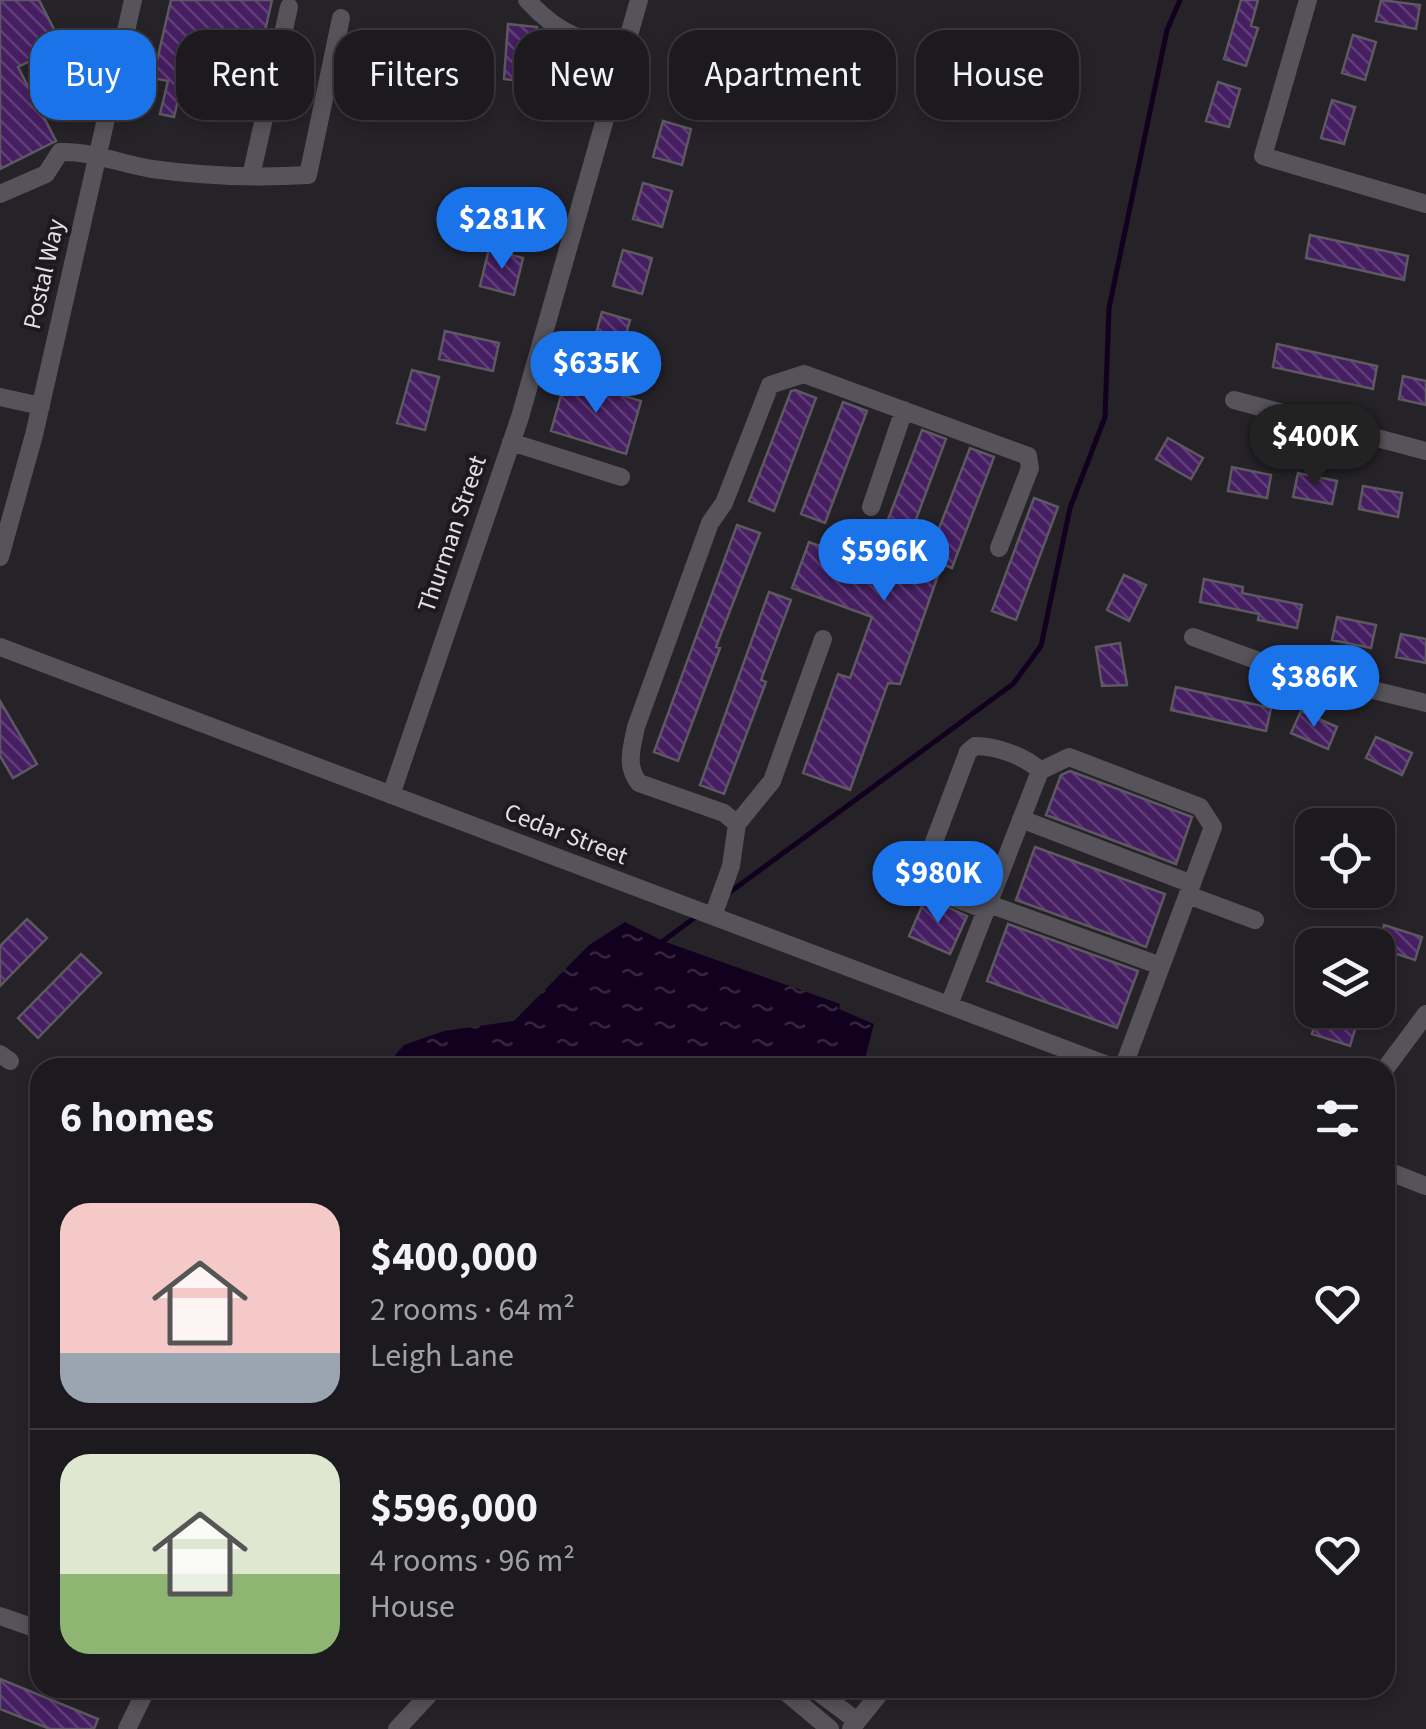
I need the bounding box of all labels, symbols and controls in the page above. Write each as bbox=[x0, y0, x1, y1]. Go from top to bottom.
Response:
chip: Buy bbox=[30, 30, 156, 120]
chip: Rent bbox=[176, 30, 314, 120]
chip: Filters bbox=[334, 30, 494, 120]
chip: New bbox=[514, 30, 649, 120]
chip: Apartment bbox=[669, 30, 896, 120]
chip: House bbox=[916, 30, 1079, 120]
pin: $281K bbox=[432, 187, 572, 272]
text: $281K bbox=[458, 196, 546, 242]
street label: Postal Way bbox=[14, 215, 74, 333]
pin: $635K bbox=[526, 331, 666, 416]
text: $635K bbox=[552, 340, 640, 386]
pin: $400K bbox=[1245, 404, 1385, 489]
text: $400K bbox=[1271, 413, 1359, 459]
street label: Thurman Street bbox=[408, 450, 496, 617]
pin: $596K bbox=[814, 519, 954, 604]
text: $596K bbox=[840, 528, 928, 574]
pin: $386K bbox=[1244, 645, 1384, 730]
text: $386K bbox=[1270, 654, 1358, 700]
street label: Cedar Street bbox=[499, 794, 633, 874]
map controls bbox=[1295, 808, 1395, 1028]
button: locate bbox=[1295, 808, 1395, 908]
pin: $980K bbox=[868, 841, 1008, 926]
text: $980K bbox=[894, 850, 982, 896]
button: layers bbox=[1295, 928, 1395, 1028]
text: 6 homes bbox=[60, 1088, 214, 1148]
icon: filters bbox=[1310, 1091, 1365, 1146]
text: $400,000 bbox=[370, 1227, 538, 1287]
icon: home bbox=[140, 1243, 260, 1363]
icon: heart bbox=[1310, 1276, 1365, 1331]
text: 2 rooms · 64 m² bbox=[370, 1287, 575, 1333]
text: Leigh Lane bbox=[370, 1333, 514, 1379]
text: $596,000 bbox=[370, 1478, 538, 1538]
icon: home bbox=[140, 1494, 260, 1614]
icon: heart bbox=[1310, 1527, 1365, 1582]
text: 4 rooms · 96 m² bbox=[370, 1538, 575, 1584]
text: House bbox=[370, 1584, 455, 1630]

